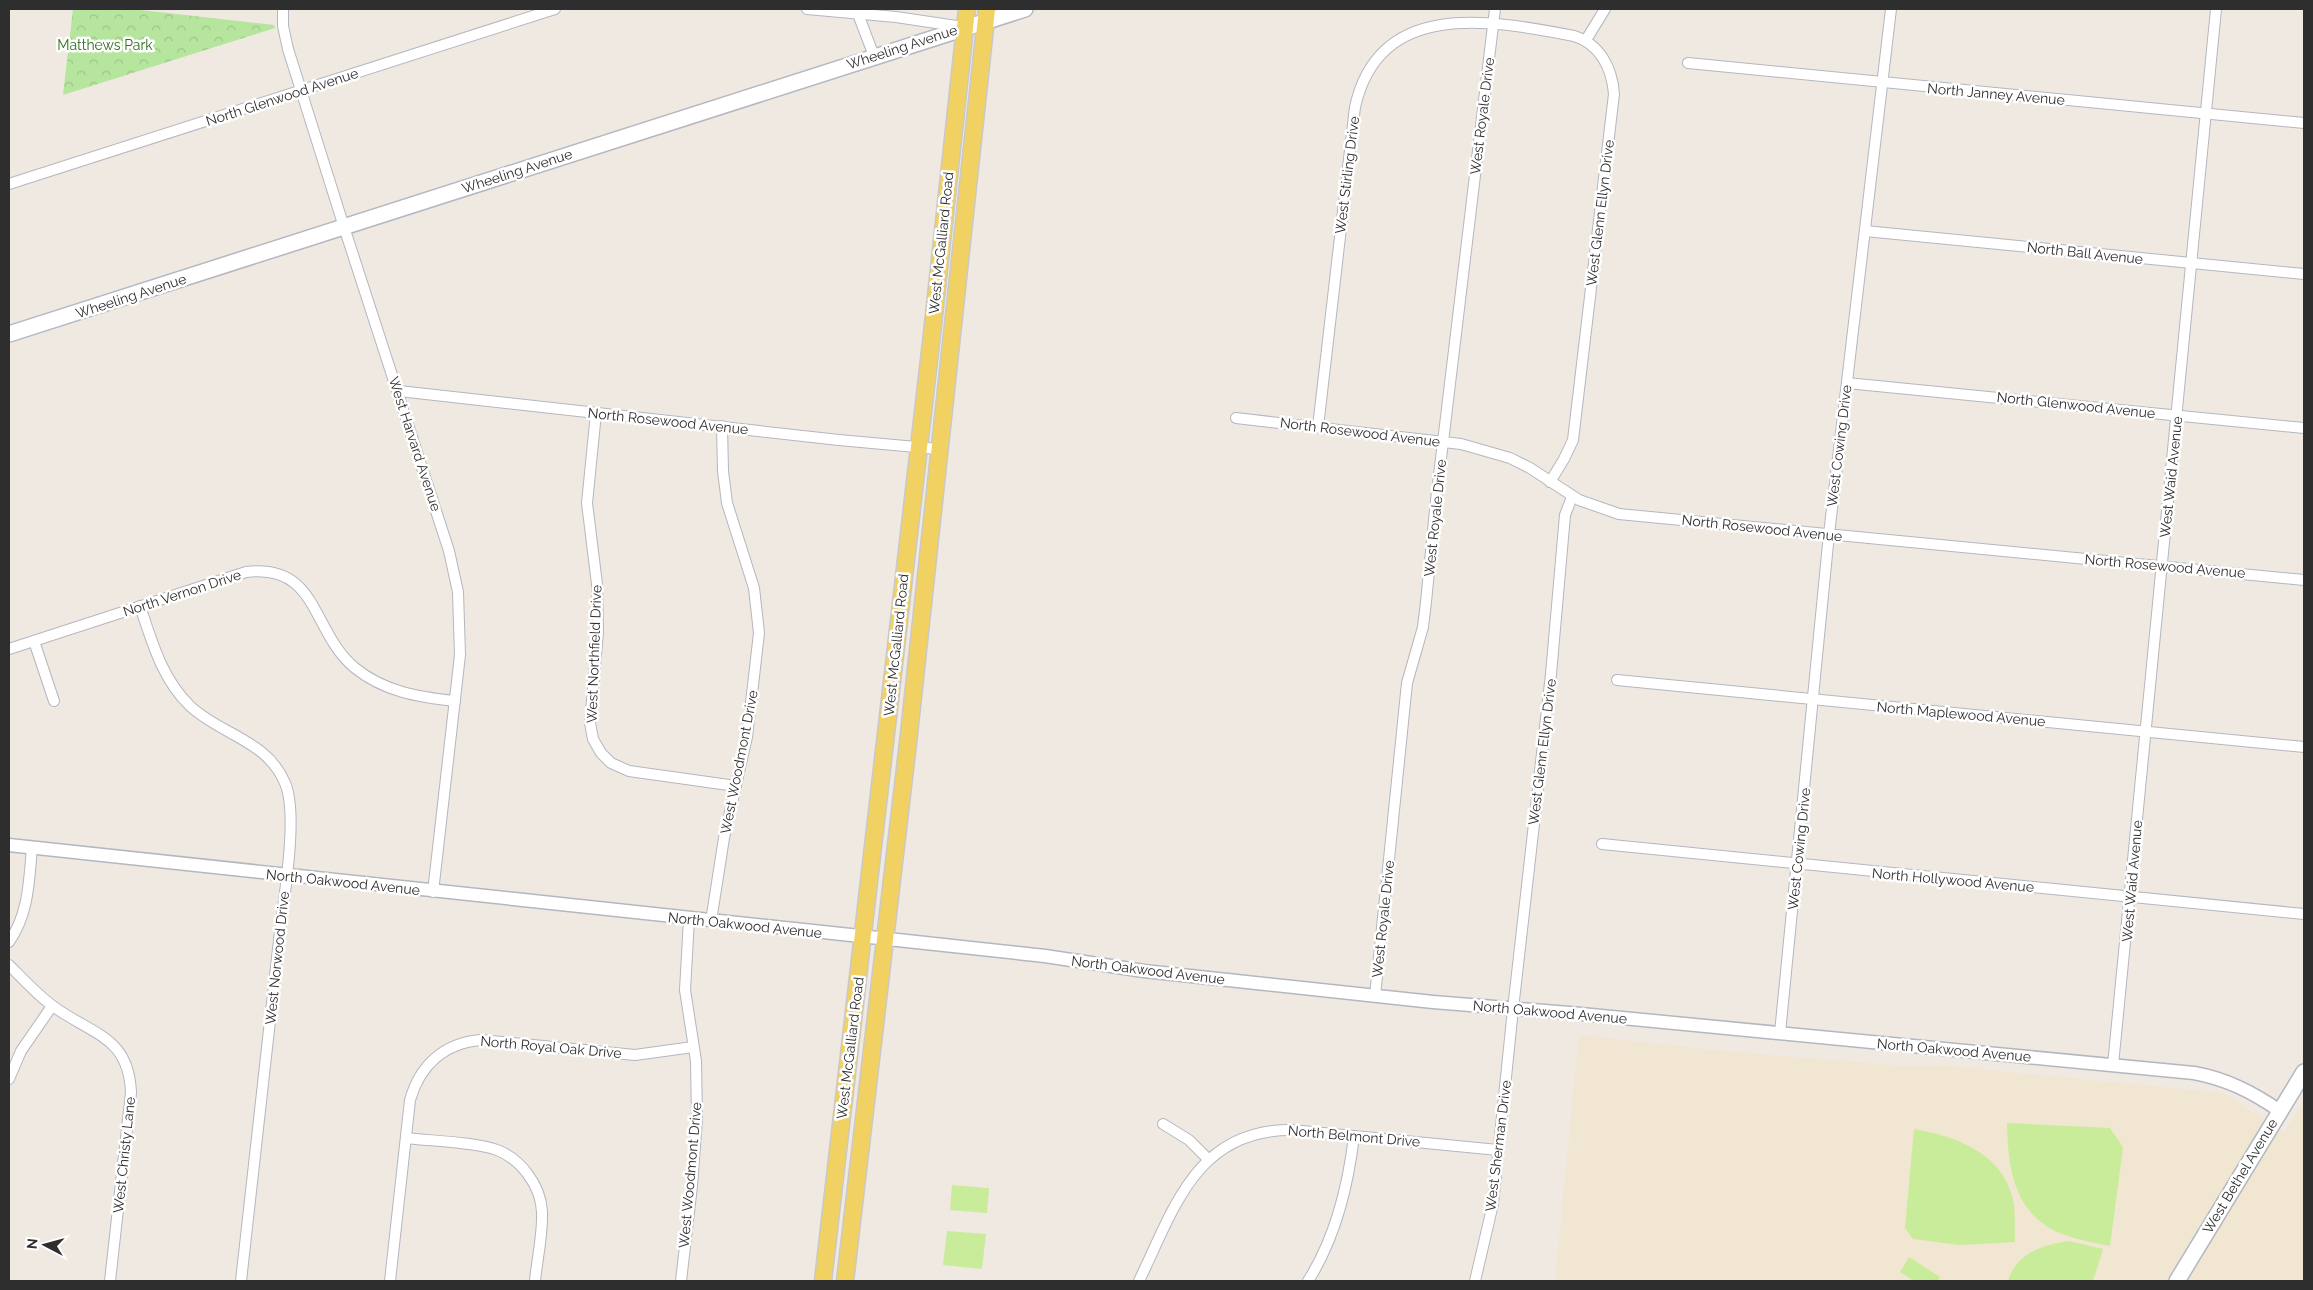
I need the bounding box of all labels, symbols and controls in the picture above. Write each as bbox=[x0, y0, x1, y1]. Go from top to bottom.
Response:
street label: Wheeling Avenue bbox=[845, 22, 959, 72]
park label: Matthews Park bbox=[57, 37, 153, 53]
street label: West Royale Drive bbox=[1467, 56, 1497, 176]
street label: North Glenwood Avenue bbox=[204, 65, 360, 129]
street label: North Janney Avenue bbox=[1927, 80, 2065, 108]
street label: West Stirling Drive bbox=[1332, 115, 1362, 235]
street label: West Glenn Ellyn Drive bbox=[1583, 139, 1617, 287]
street label: Wheeling Avenue bbox=[460, 146, 574, 196]
street label: West McGalliard Road bbox=[926, 171, 956, 315]
street label: North Ball Avenue bbox=[2026, 239, 2144, 267]
street label: Wheeling Avenue bbox=[74, 271, 188, 321]
street label: West Harvard Avenue bbox=[386, 375, 444, 513]
street label: West Cowing Drive bbox=[1824, 384, 1854, 508]
street label: North Glenwood Avenue bbox=[1996, 389, 2156, 421]
street label: North Rosewood Avenue bbox=[587, 405, 749, 437]
street label: North Rosewood Avenue bbox=[1279, 414, 1441, 450]
street label: West Waid Avenue bbox=[2157, 415, 2185, 539]
street label: West Royale Drive bbox=[1421, 459, 1449, 577]
street label: North Rosewood Avenue bbox=[1681, 512, 1843, 544]
street label: North Rosewood Avenue bbox=[2084, 551, 2246, 581]
street label: North Vernon Drive bbox=[121, 566, 243, 620]
street label: West McGalliard Road bbox=[881, 573, 911, 717]
street label: West Northfield Drive bbox=[584, 585, 604, 723]
street label: West Glenn Ellyn Drive bbox=[1525, 678, 1559, 826]
street label: West Woodmont Drive bbox=[717, 689, 761, 835]
street label: North Maplewood Avenue bbox=[1876, 699, 2046, 729]
street label: West Cowing Drive bbox=[1785, 787, 1813, 911]
street label: West Waid Avenue bbox=[2119, 820, 2145, 942]
street label: West Royale Drive bbox=[1369, 860, 1397, 978]
street label: North Hollywood Avenue bbox=[1871, 865, 2035, 895]
street label: North Oakwood Avenue bbox=[265, 866, 421, 898]
street label: West Norwood Drive bbox=[262, 890, 292, 1026]
street label: North Oakwood Avenue bbox=[667, 909, 823, 941]
street label: North Oakwood Avenue bbox=[1070, 953, 1226, 987]
street label: West McGalliard Road bbox=[833, 976, 867, 1120]
street label: North Oakwood Avenue bbox=[1472, 997, 1628, 1027]
street label: North Royal Oak Drive bbox=[480, 1033, 622, 1061]
street label: North Oakwood Avenue bbox=[1876, 1035, 2032, 1065]
street label: West Sherman Drive bbox=[1482, 1079, 1514, 1213]
street label: West Christy Lane bbox=[110, 1096, 138, 1214]
street label: West Woodmont Drive bbox=[676, 1101, 704, 1249]
street label: West Bethel Avenue bbox=[2199, 1116, 2281, 1236]
street label: North Belmont Drive bbox=[1287, 1122, 1421, 1150]
north arrow bbox=[20, 1220, 70, 1270]
text: N bbox=[24, 1237, 41, 1250]

